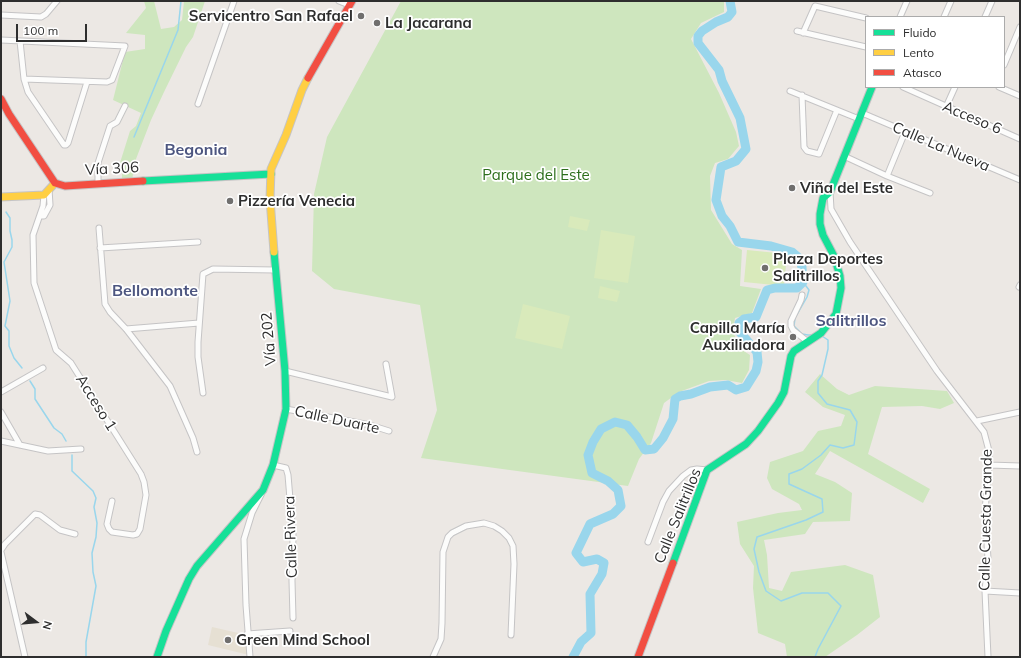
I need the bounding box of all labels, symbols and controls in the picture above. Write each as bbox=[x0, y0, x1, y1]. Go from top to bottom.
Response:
place label: Servicentro San Rafael bbox=[189, 7, 353, 25]
marker: Servicentro San Rafael bbox=[356, 11, 366, 21]
place label: La Jacarana bbox=[385, 14, 472, 32]
scale bar bbox=[18, 16, 89, 42]
legend bbox=[865, 16, 1005, 88]
marker: La Jacarana bbox=[372, 18, 382, 28]
text: 100 m bbox=[23, 23, 58, 38]
text: Fluido bbox=[903, 25, 936, 40]
text: Lento bbox=[903, 45, 934, 60]
text: Atasco bbox=[903, 65, 942, 80]
street label: Acceso 6 bbox=[940, 97, 1004, 139]
street label: Calle La Nueva bbox=[890, 118, 992, 176]
district label: Begonia bbox=[165, 140, 227, 160]
street label: Vía 306 bbox=[85, 159, 139, 179]
park label: Parque del Este bbox=[482, 166, 590, 184]
place label: Viña del Este bbox=[800, 179, 893, 197]
marker: Viña del Este bbox=[787, 183, 797, 193]
place label: Pizzería Venecia bbox=[238, 192, 355, 210]
marker: Pizzería Venecia bbox=[225, 196, 235, 206]
place label: Plaza Deportes Salitrillos bbox=[773, 250, 883, 285]
marker: Plaza Deportes Salitrillos bbox=[760, 263, 770, 273]
district label: Bellomonte bbox=[112, 281, 198, 301]
street label: Vía 202 bbox=[258, 311, 280, 367]
district label: Salitrillos bbox=[816, 311, 886, 331]
place label: Capilla María Auxiliadora bbox=[690, 319, 785, 354]
marker: Capilla María Auxiliadora bbox=[788, 332, 798, 342]
street label: Acceso 1 bbox=[72, 372, 120, 434]
street label: Calle Duarte bbox=[293, 402, 381, 438]
street label: Calle Cuesta Grande bbox=[976, 449, 996, 591]
street label: Calle Salitrillos bbox=[651, 466, 705, 566]
street label: Calle Rivera bbox=[281, 495, 301, 579]
north arrow bbox=[16, 602, 56, 642]
text: N bbox=[40, 619, 55, 631]
place label: Green Mind School bbox=[236, 631, 370, 649]
marker: Green Mind School bbox=[223, 635, 233, 645]

